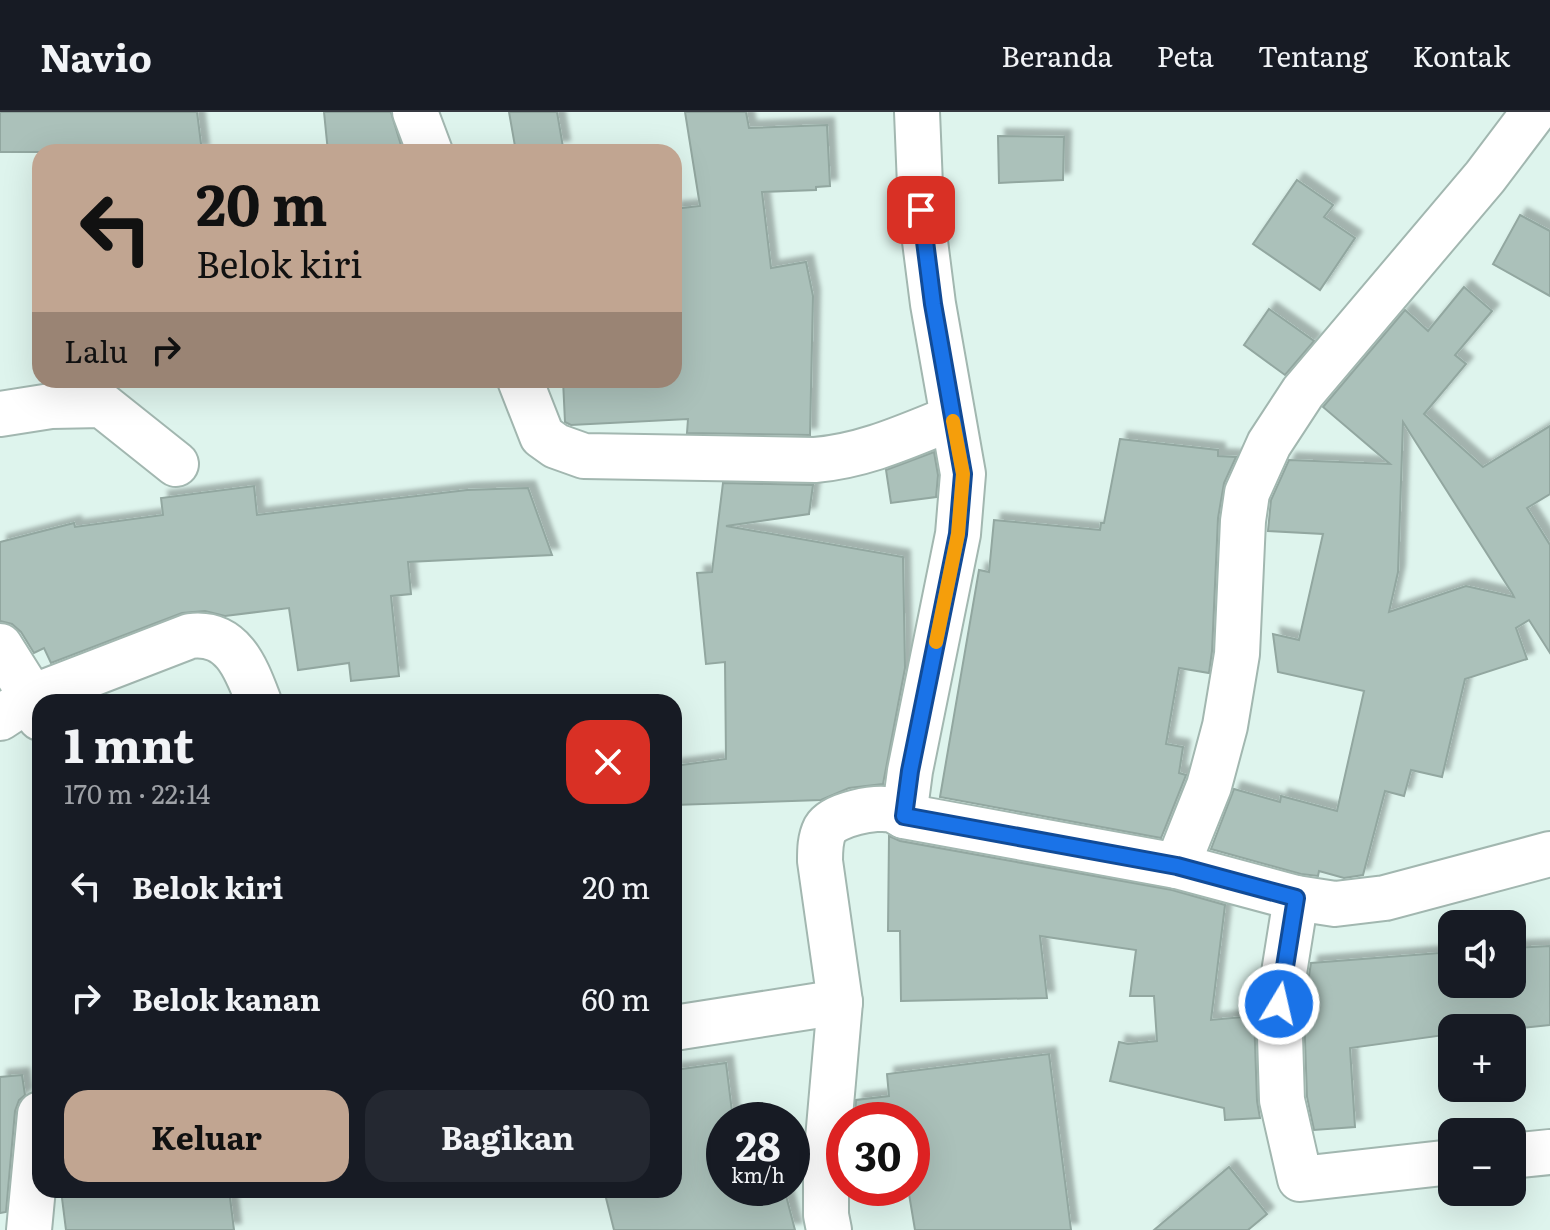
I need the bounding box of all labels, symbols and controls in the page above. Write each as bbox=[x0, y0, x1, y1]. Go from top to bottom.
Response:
text: Navio bbox=[40, 27, 152, 84]
text: Beranda bbox=[1001, 34, 1113, 76]
text: Peta bbox=[1157, 34, 1214, 76]
text: Tentang bbox=[1258, 34, 1368, 76]
text: Kontak bbox=[1412, 34, 1510, 76]
text: 20 m bbox=[196, 160, 328, 243]
icon: left bbox=[64, 176, 168, 280]
pin bbox=[887, 176, 955, 244]
icon: arrive bbox=[899, 188, 943, 232]
text: Belok kiri bbox=[196, 236, 362, 289]
text: Lalu bbox=[64, 328, 128, 372]
icon: right bbox=[144, 328, 188, 372]
text: 1 mnt bbox=[64, 707, 194, 778]
button: close bbox=[566, 720, 650, 804]
text: 170 m · 22:14 bbox=[64, 773, 210, 812]
icon: left bbox=[64, 864, 108, 908]
text: Belok kiri bbox=[132, 864, 283, 908]
text: 20 m bbox=[582, 864, 650, 908]
map controls bbox=[1438, 910, 1526, 1206]
button: sound bbox=[1438, 910, 1526, 998]
position arrow bbox=[1237, 962, 1321, 1046]
icon: right bbox=[64, 976, 108, 1020]
text: Belok kanan bbox=[132, 976, 321, 1020]
text: 60 m bbox=[581, 976, 650, 1020]
button: + bbox=[1438, 1014, 1526, 1102]
button: Keluar bbox=[64, 1090, 349, 1182]
button: Bagikan bbox=[365, 1090, 650, 1182]
speed limit sign: 30 bbox=[826, 1102, 930, 1206]
text: 28 bbox=[735, 1114, 781, 1173]
button: − bbox=[1438, 1118, 1526, 1206]
text: km/h bbox=[731, 1159, 785, 1189]

